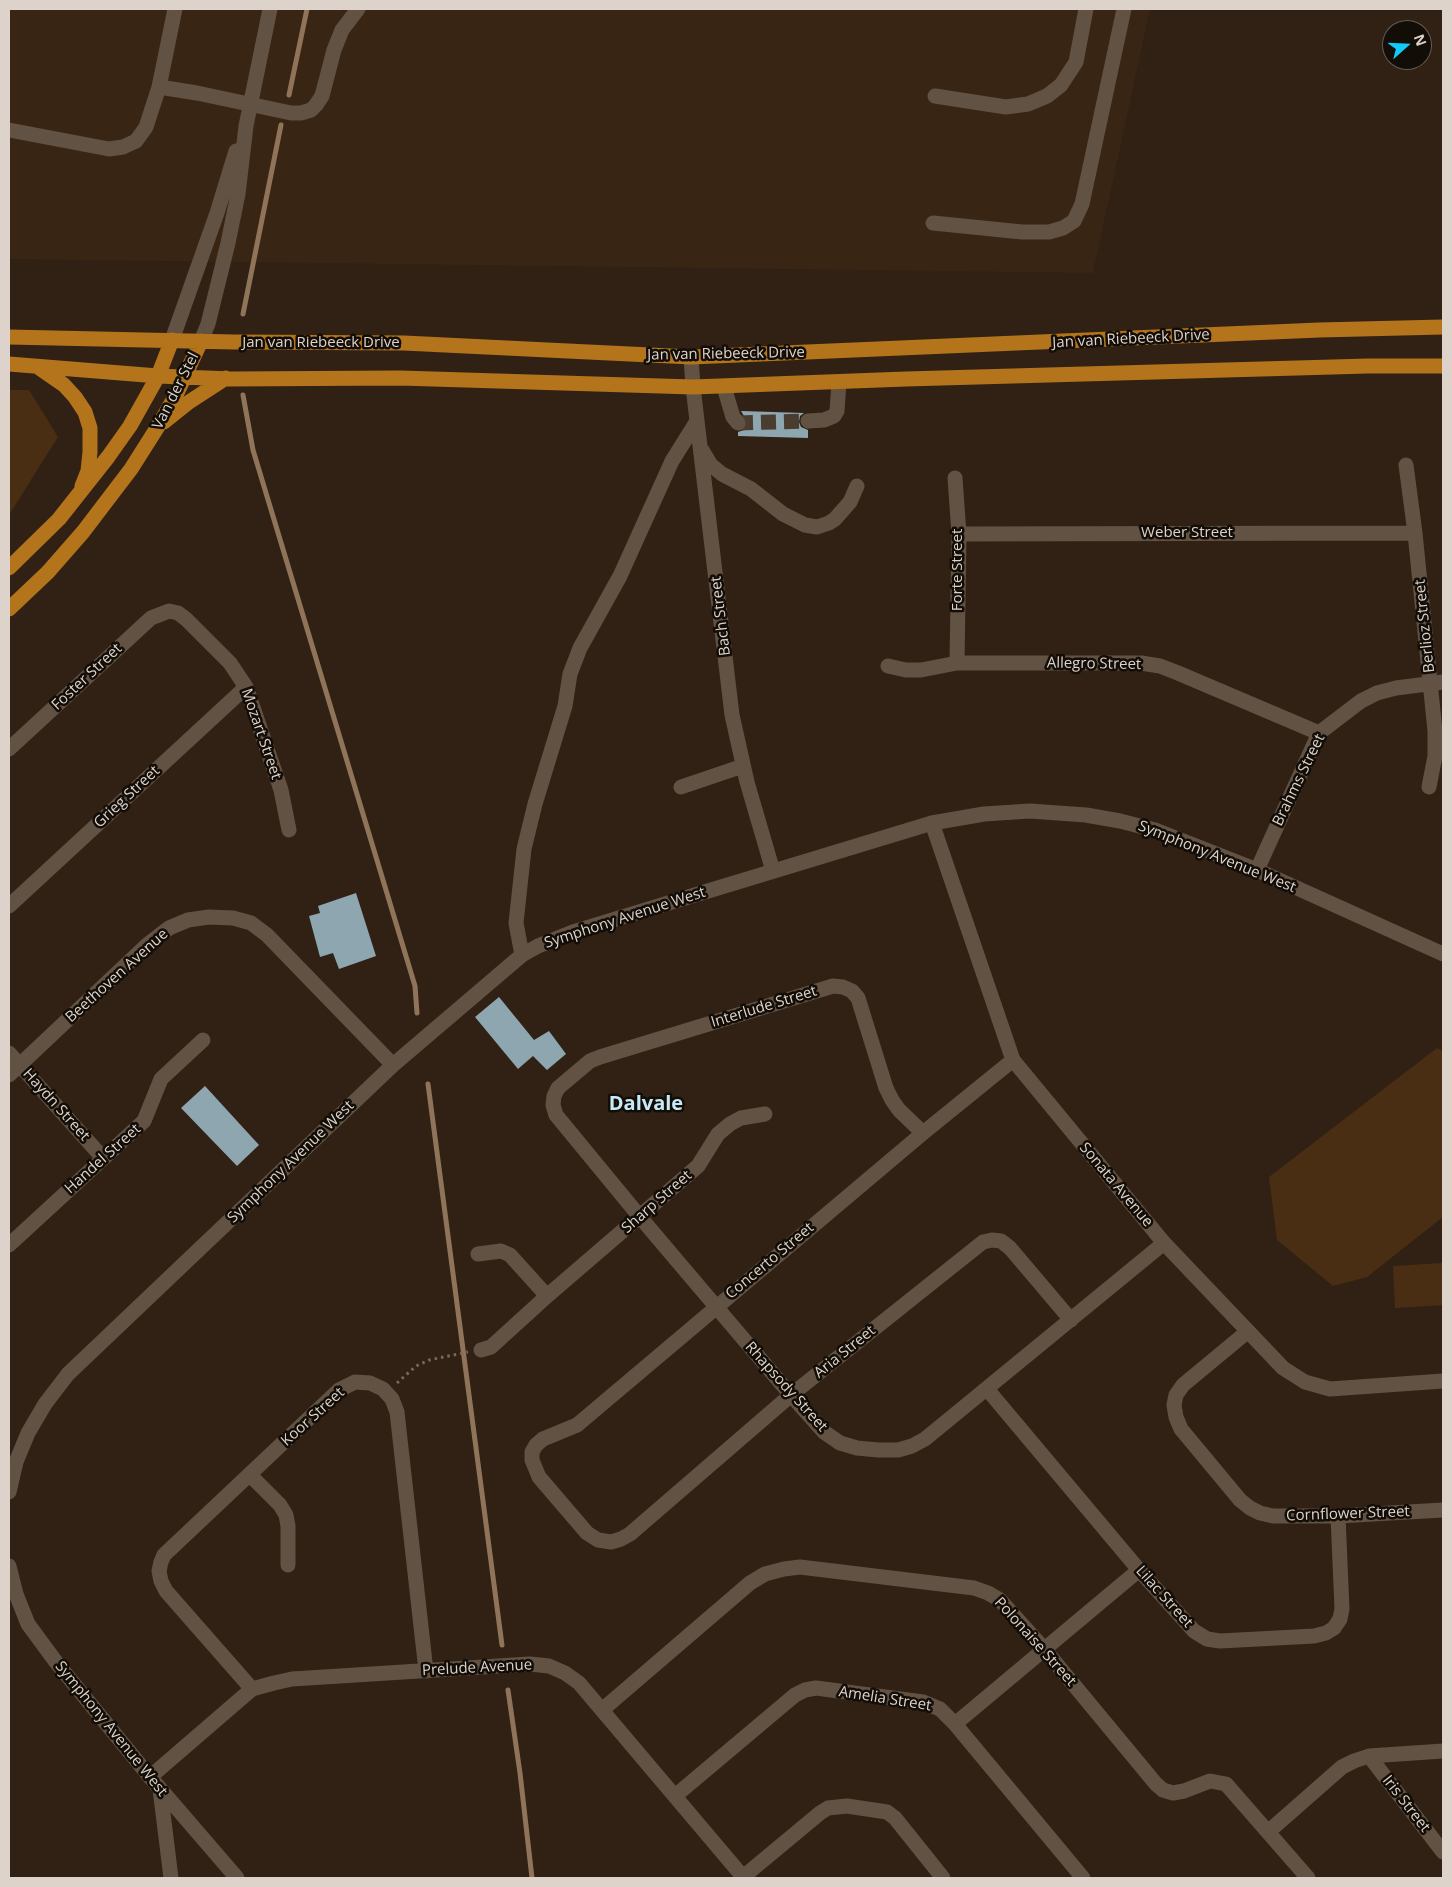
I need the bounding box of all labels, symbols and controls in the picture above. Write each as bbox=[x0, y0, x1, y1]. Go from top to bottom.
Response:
north arrow bbox=[1382, 20, 1432, 70]
text: N bbox=[1410, 31, 1431, 49]
street label: Jan van Riebeeck Drive bbox=[1052, 326, 1210, 352]
street label: Jan van Riebeeck Drive bbox=[242, 334, 400, 352]
street label: Jan van Riebeeck Drive bbox=[647, 344, 805, 364]
street label: Van der Stel bbox=[149, 350, 203, 432]
street label: Weber Street bbox=[1141, 524, 1233, 542]
street label: Forte Street bbox=[949, 529, 967, 611]
street label: Bach Street bbox=[707, 575, 735, 657]
street label: Berlioz Street bbox=[1411, 578, 1439, 674]
street label: Foster Street bbox=[48, 640, 126, 714]
street label: Allegro Street bbox=[1047, 654, 1141, 674]
street label: Mozart Street bbox=[237, 686, 285, 782]
street label: Brahms Street bbox=[1269, 731, 1329, 829]
street label: Grieg Street bbox=[90, 762, 164, 832]
street label: Symphony Avenue West bbox=[1136, 817, 1298, 897]
street label: Symphony Avenue West bbox=[542, 883, 708, 953]
street label: Beethoven Avenue bbox=[62, 925, 172, 1027]
street label: Interlude Street bbox=[709, 982, 819, 1032]
street label: Haydn Street bbox=[19, 1065, 93, 1145]
district label: Dalvale bbox=[609, 1092, 683, 1116]
street label: Symphony Avenue West bbox=[224, 1097, 358, 1227]
street label: Handel Street bbox=[61, 1120, 145, 1198]
street label: Sonata Avenue bbox=[1075, 1139, 1157, 1231]
street label: Sharp Street bbox=[618, 1167, 696, 1237]
street label: Concerto Street bbox=[722, 1219, 818, 1303]
street label: Aria Street bbox=[811, 1322, 879, 1382]
street label: Rhapsody Street bbox=[741, 1338, 831, 1436]
street label: Koor Street bbox=[278, 1384, 348, 1450]
street label: Cornflower Street bbox=[1286, 1503, 1410, 1525]
street label: Lilac Street bbox=[1132, 1562, 1196, 1632]
street label: Polonaise Street bbox=[990, 1594, 1080, 1690]
street label: Prelude Avenue bbox=[421, 1656, 533, 1680]
street label: Symphony Avenue West bbox=[51, 1658, 171, 1800]
street label: Amelia Street bbox=[837, 1683, 933, 1715]
street label: Iris Street bbox=[1378, 1772, 1434, 1836]

